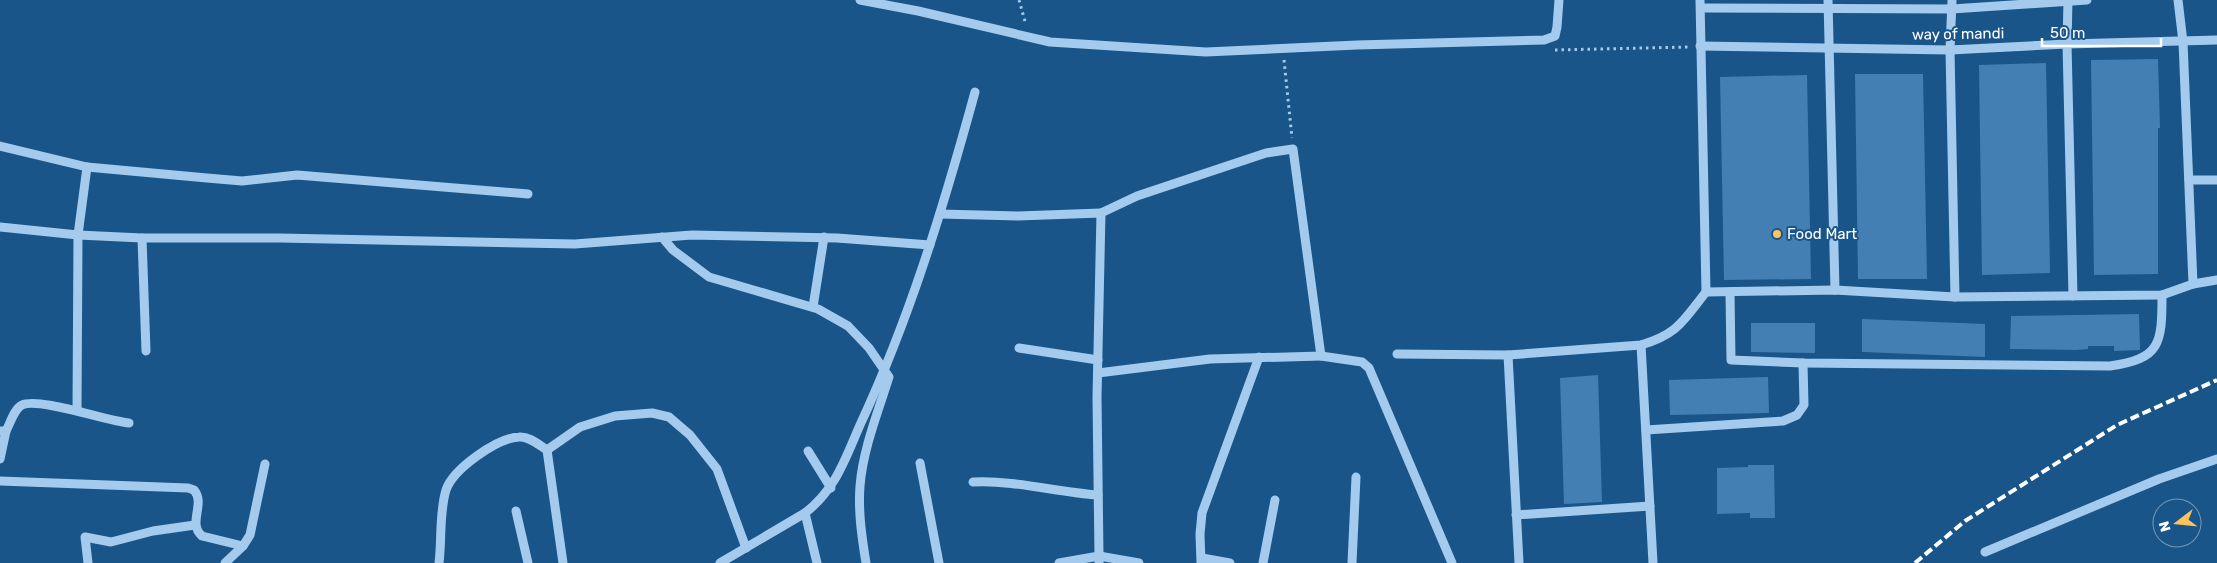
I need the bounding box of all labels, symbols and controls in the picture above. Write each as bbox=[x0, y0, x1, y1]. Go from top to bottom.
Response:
scale bar bbox=[2042, 15, 2161, 47]
street label: way of mandi bbox=[1912, 24, 2004, 44]
text: 50 m bbox=[2050, 24, 2085, 42]
place label: Food Mart bbox=[1787, 225, 1857, 243]
marker: Food Mart bbox=[1771, 228, 1783, 240]
north arrow bbox=[2152, 498, 2202, 548]
text: N bbox=[2155, 519, 2175, 534]

